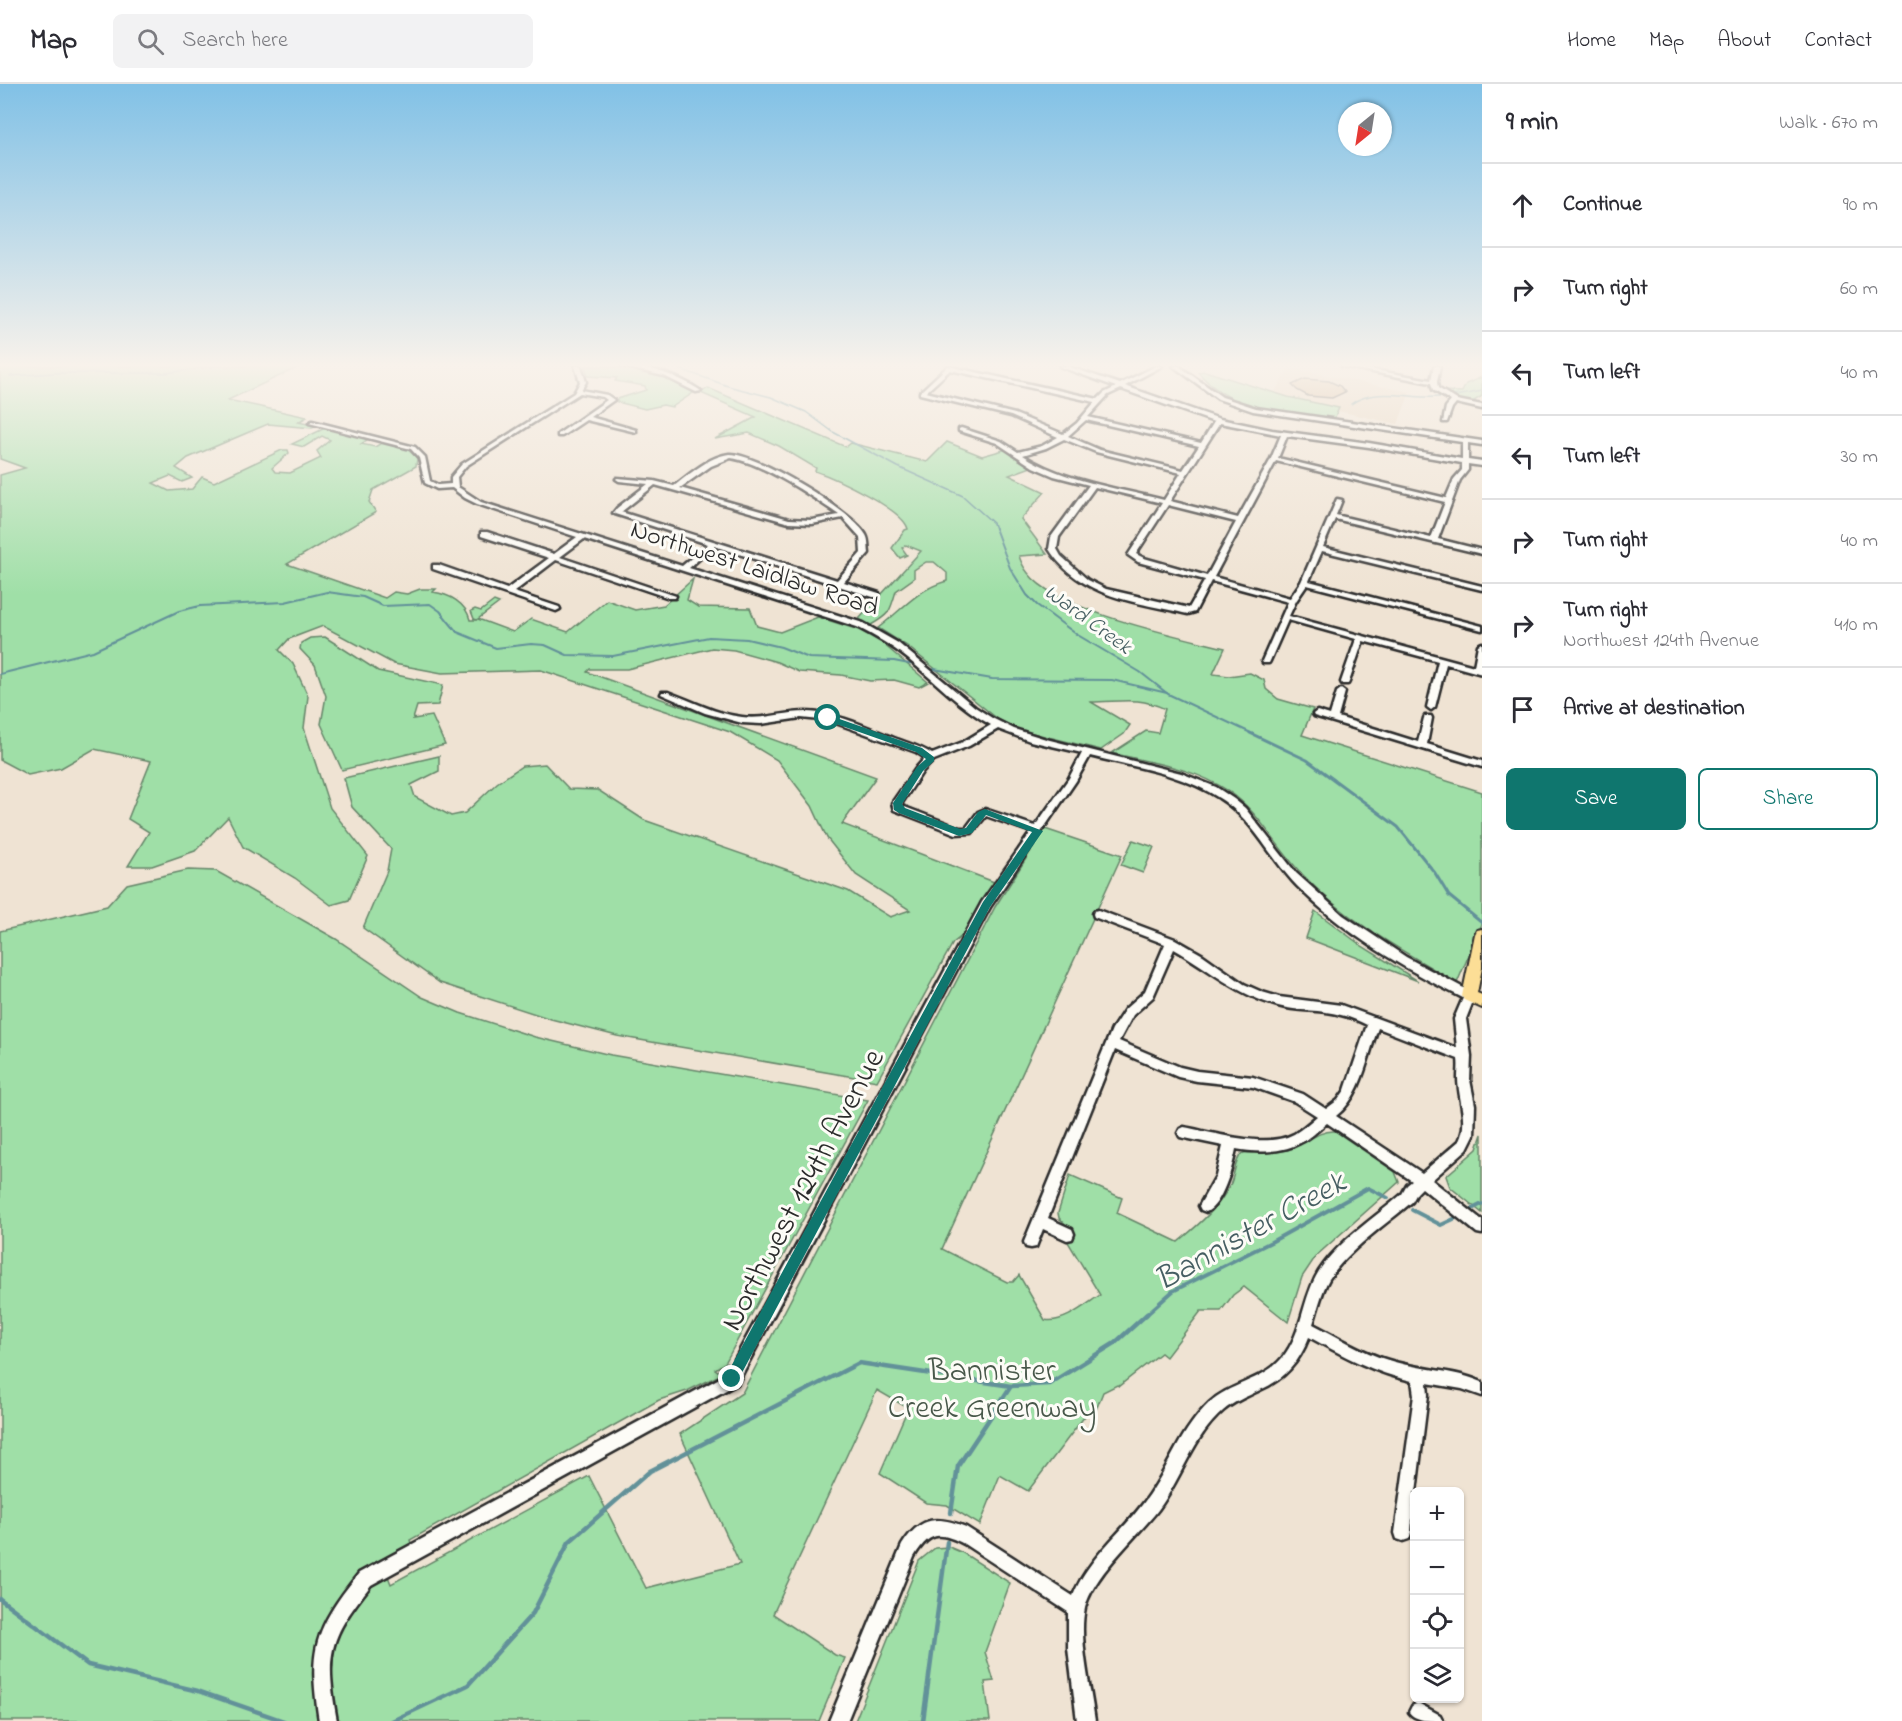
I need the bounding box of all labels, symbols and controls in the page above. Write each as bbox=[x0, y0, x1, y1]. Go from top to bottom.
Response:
search box bbox=[113, 14, 533, 68]
text: Map bbox=[30, 21, 77, 62]
icon: search bbox=[134, 25, 167, 58]
text: Search here bbox=[182, 25, 288, 57]
text: Home bbox=[1567, 26, 1616, 56]
text: Map bbox=[1649, 26, 1684, 56]
text: About bbox=[1717, 26, 1771, 56]
text: Contact bbox=[1804, 26, 1872, 56]
north arrow bbox=[1338, 102, 1392, 156]
text: 9 min bbox=[1506, 104, 1558, 142]
text: Walk · 670 m bbox=[1779, 109, 1878, 138]
icon: ahead bbox=[1506, 189, 1539, 222]
text: Continue bbox=[1563, 189, 1642, 221]
text: 90 m bbox=[1843, 191, 1878, 220]
icon: right bbox=[1506, 273, 1539, 306]
text: Turn right bbox=[1563, 273, 1648, 305]
text: 60 m bbox=[1840, 275, 1878, 304]
icon: left bbox=[1506, 357, 1539, 390]
text: Turn left bbox=[1563, 357, 1640, 389]
text: 40 m bbox=[1841, 359, 1878, 388]
icon: left bbox=[1506, 441, 1539, 474]
text: Turn left bbox=[1563, 441, 1640, 473]
text: 30 m bbox=[1841, 443, 1878, 472]
street label: Northwest Laidlaw Road bbox=[625, 512, 883, 628]
icon: right bbox=[1506, 525, 1539, 558]
text: Turn right bbox=[1563, 525, 1648, 557]
text: 40 m bbox=[1841, 527, 1878, 556]
water label: Ward Creek bbox=[1037, 578, 1139, 664]
text: Turn right bbox=[1563, 595, 1648, 627]
icon: right bbox=[1506, 609, 1539, 642]
text: 410 m bbox=[1834, 611, 1878, 640]
text: Northwest 124th Avenue bbox=[1563, 627, 1759, 656]
icon: arrive bbox=[1506, 693, 1539, 726]
text: Arrive at destination bbox=[1563, 693, 1745, 725]
route start bbox=[814, 704, 840, 730]
button: Save bbox=[1506, 768, 1686, 830]
button: Share bbox=[1698, 768, 1878, 830]
street label: Northwest 124th Avenue bbox=[710, 1041, 899, 1340]
water label: Bannister Creek bbox=[1147, 1159, 1357, 1305]
park label: Bannister Creek Greenway bbox=[888, 1349, 1096, 1433]
route end bbox=[718, 1365, 744, 1391]
map controls bbox=[1410, 1487, 1464, 1703]
button: + bbox=[1410, 1487, 1464, 1541]
button: − bbox=[1410, 1541, 1464, 1595]
button: locate bbox=[1410, 1595, 1464, 1649]
button: layers bbox=[1410, 1649, 1464, 1703]

